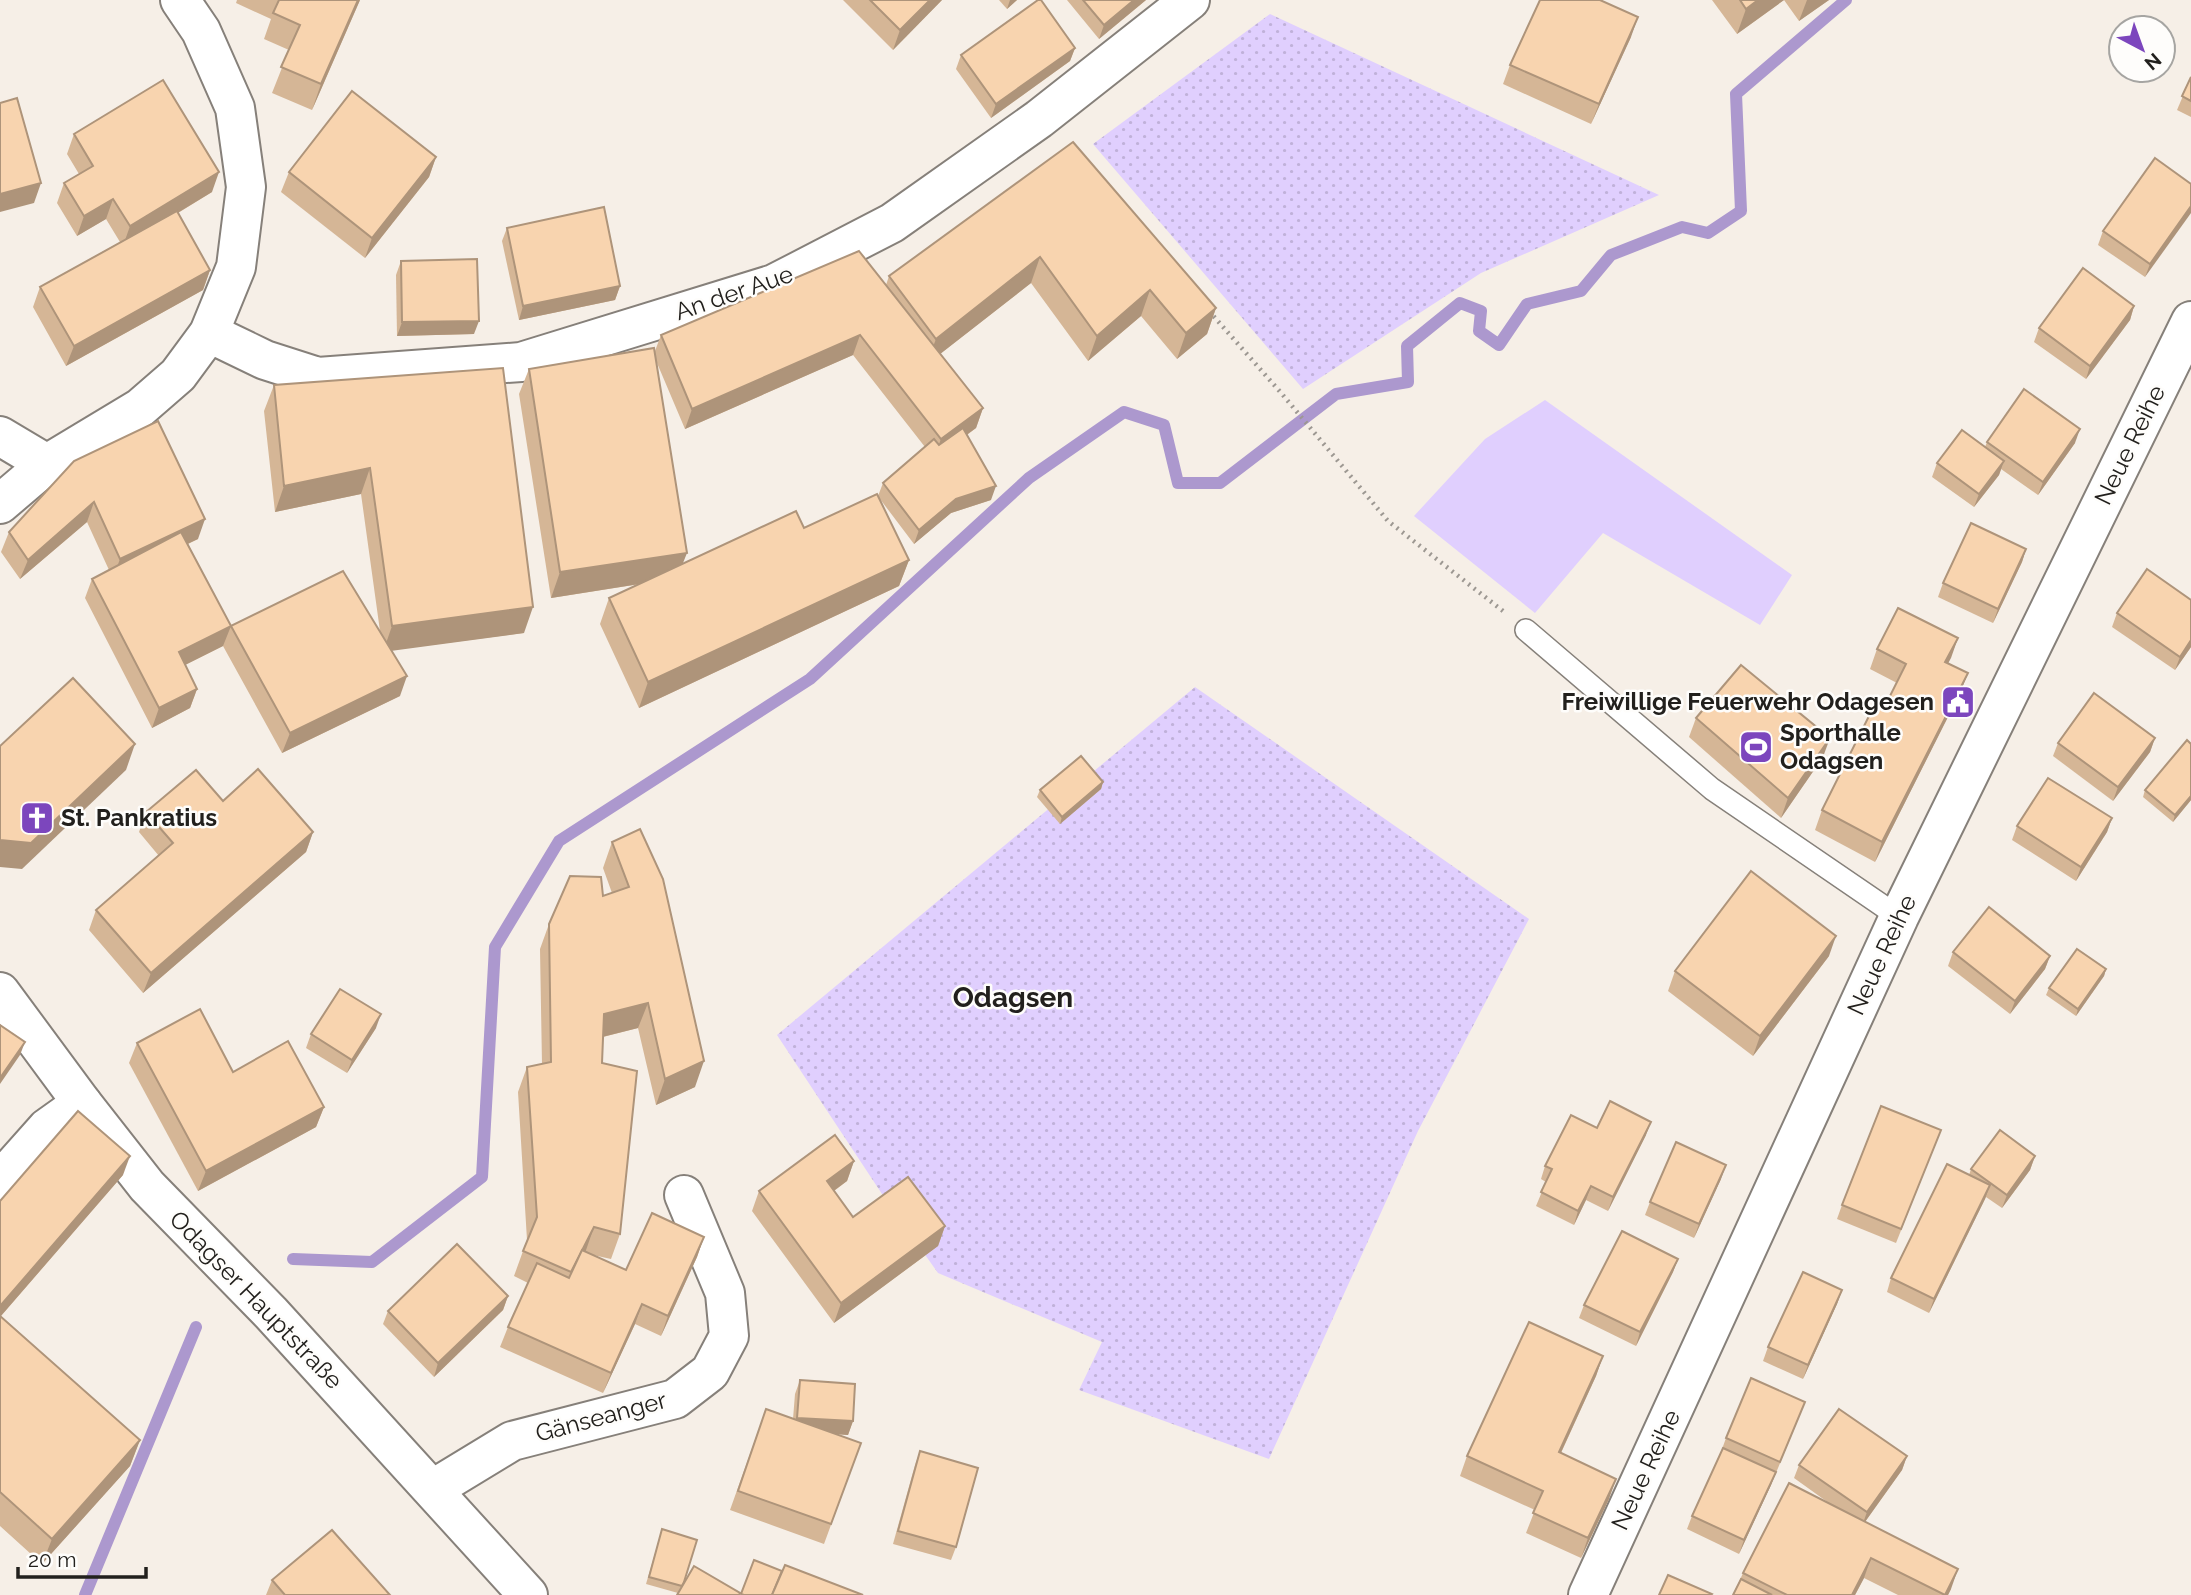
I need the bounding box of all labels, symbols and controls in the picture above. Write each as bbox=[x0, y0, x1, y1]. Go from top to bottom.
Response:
north arrow bbox=[2107, 14, 2177, 84]
text: N bbox=[2140, 49, 2166, 75]
street label: An der Aue bbox=[671, 259, 797, 326]
street label: Neue Reihe bbox=[2088, 380, 2171, 509]
public building icon: Freiwillige Feuerwehr Odagesen bbox=[1939, 683, 1977, 721]
place label: Freiwillige Feuerwehr Odagesen bbox=[1562, 687, 1934, 716]
place label: Sporthalle Odagsen bbox=[1780, 718, 1901, 775]
sports icon: Sporthalle Odagsen bbox=[1737, 728, 1775, 766]
church icon: St. Pankratius bbox=[18, 799, 56, 837]
place label: St. Pankratius bbox=[61, 803, 217, 832]
street label: Neue Reihe bbox=[1841, 890, 1922, 1020]
district label: Odagsen bbox=[953, 981, 1073, 1014]
street label: Odagser Hauptstraße bbox=[164, 1205, 349, 1395]
street label: Gänseanger bbox=[532, 1385, 670, 1448]
street label: Neue Reihe bbox=[1605, 1405, 1686, 1535]
scale bar bbox=[18, 1536, 145, 1580]
text: 20 m bbox=[28, 1547, 76, 1572]

